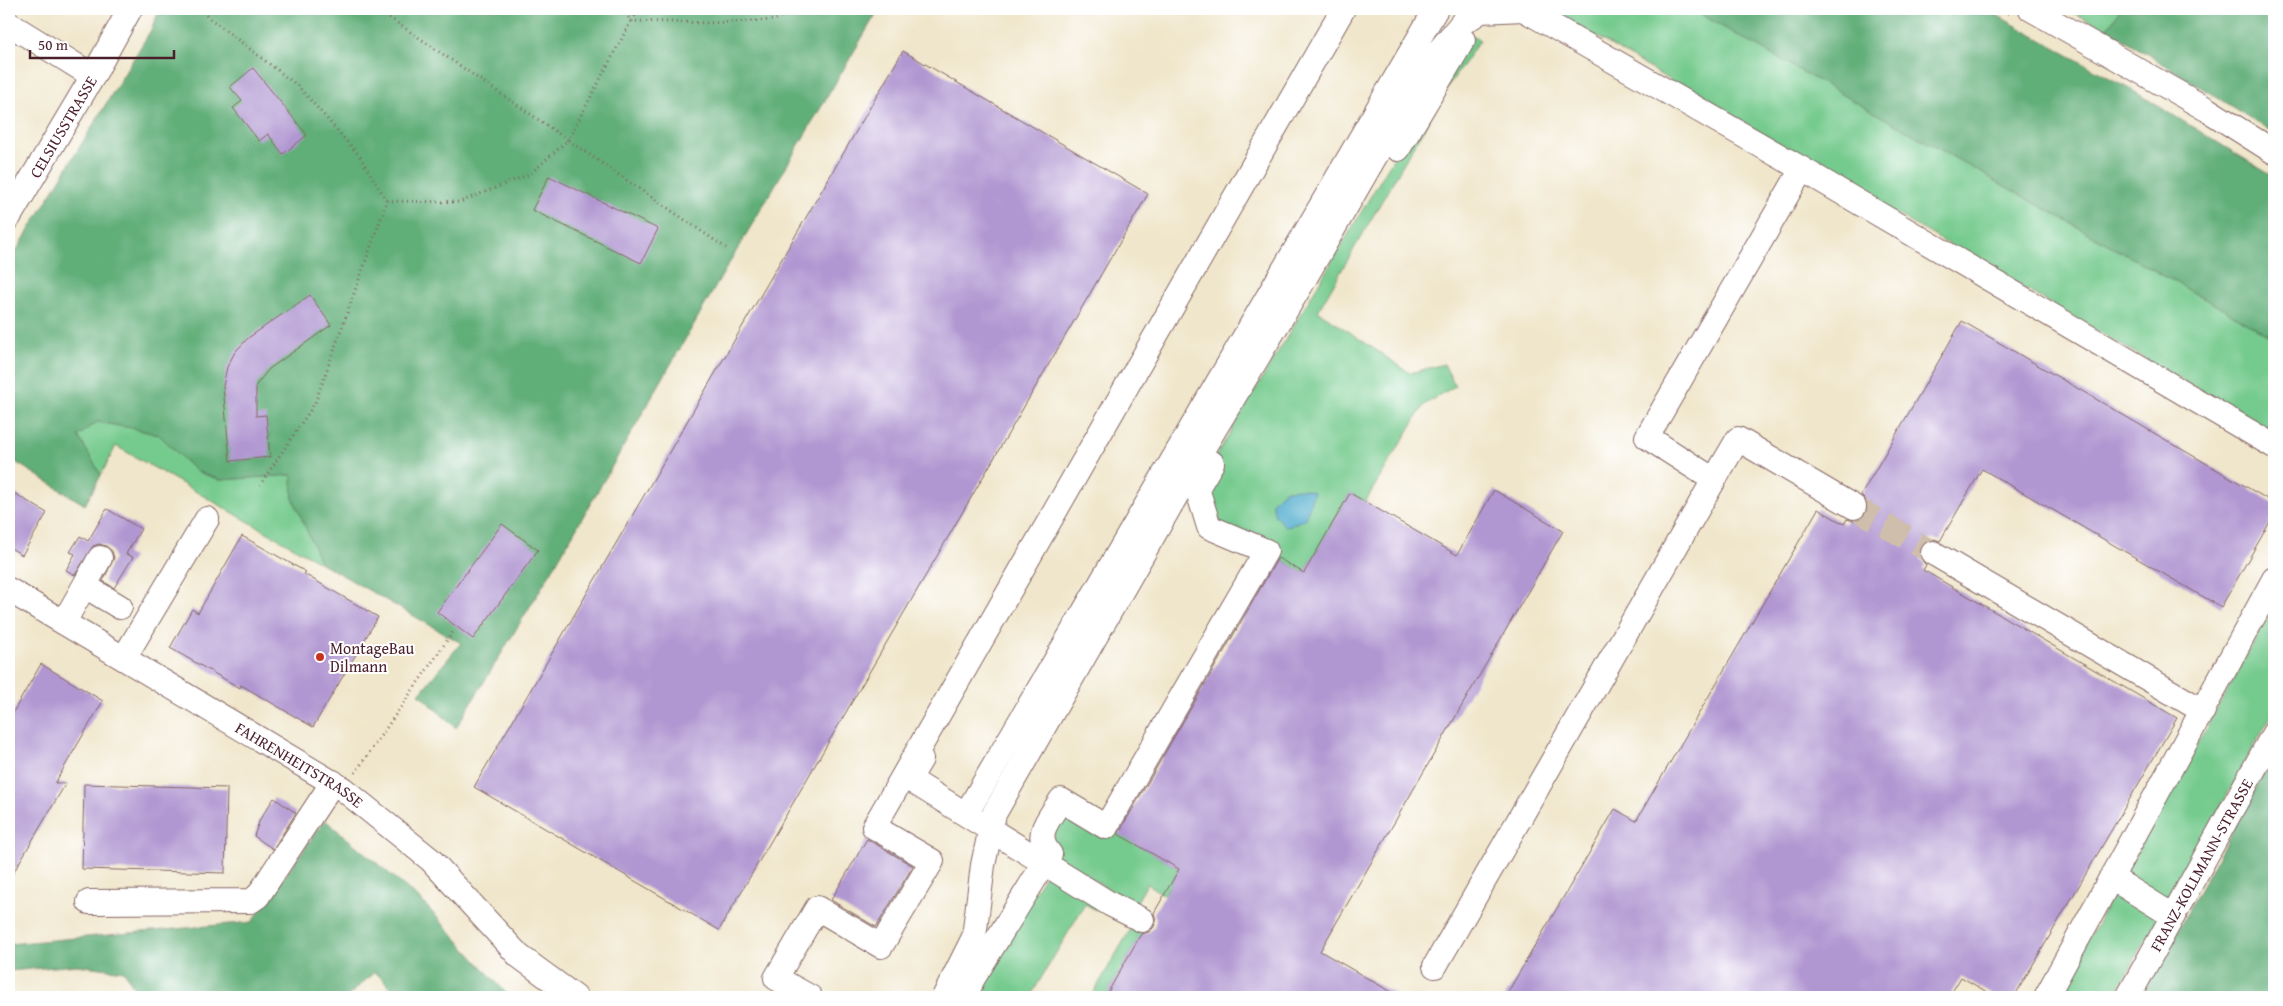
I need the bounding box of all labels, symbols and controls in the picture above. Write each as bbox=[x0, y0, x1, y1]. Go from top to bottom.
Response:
scale bar bbox=[30, 28, 174, 60]
text: 50 m bbox=[38, 34, 69, 55]
street label: CELSIUSSTRASSE bbox=[23, 71, 103, 182]
place label: MontageBau Dilmann bbox=[330, 636, 415, 678]
marker: MontageBau Dilmann bbox=[314, 651, 326, 663]
street label: FAHRENHEITSTRASSE bbox=[231, 716, 369, 813]
street label: FRANZ-KOLLMANN-STRASSE bbox=[2144, 774, 2259, 956]

